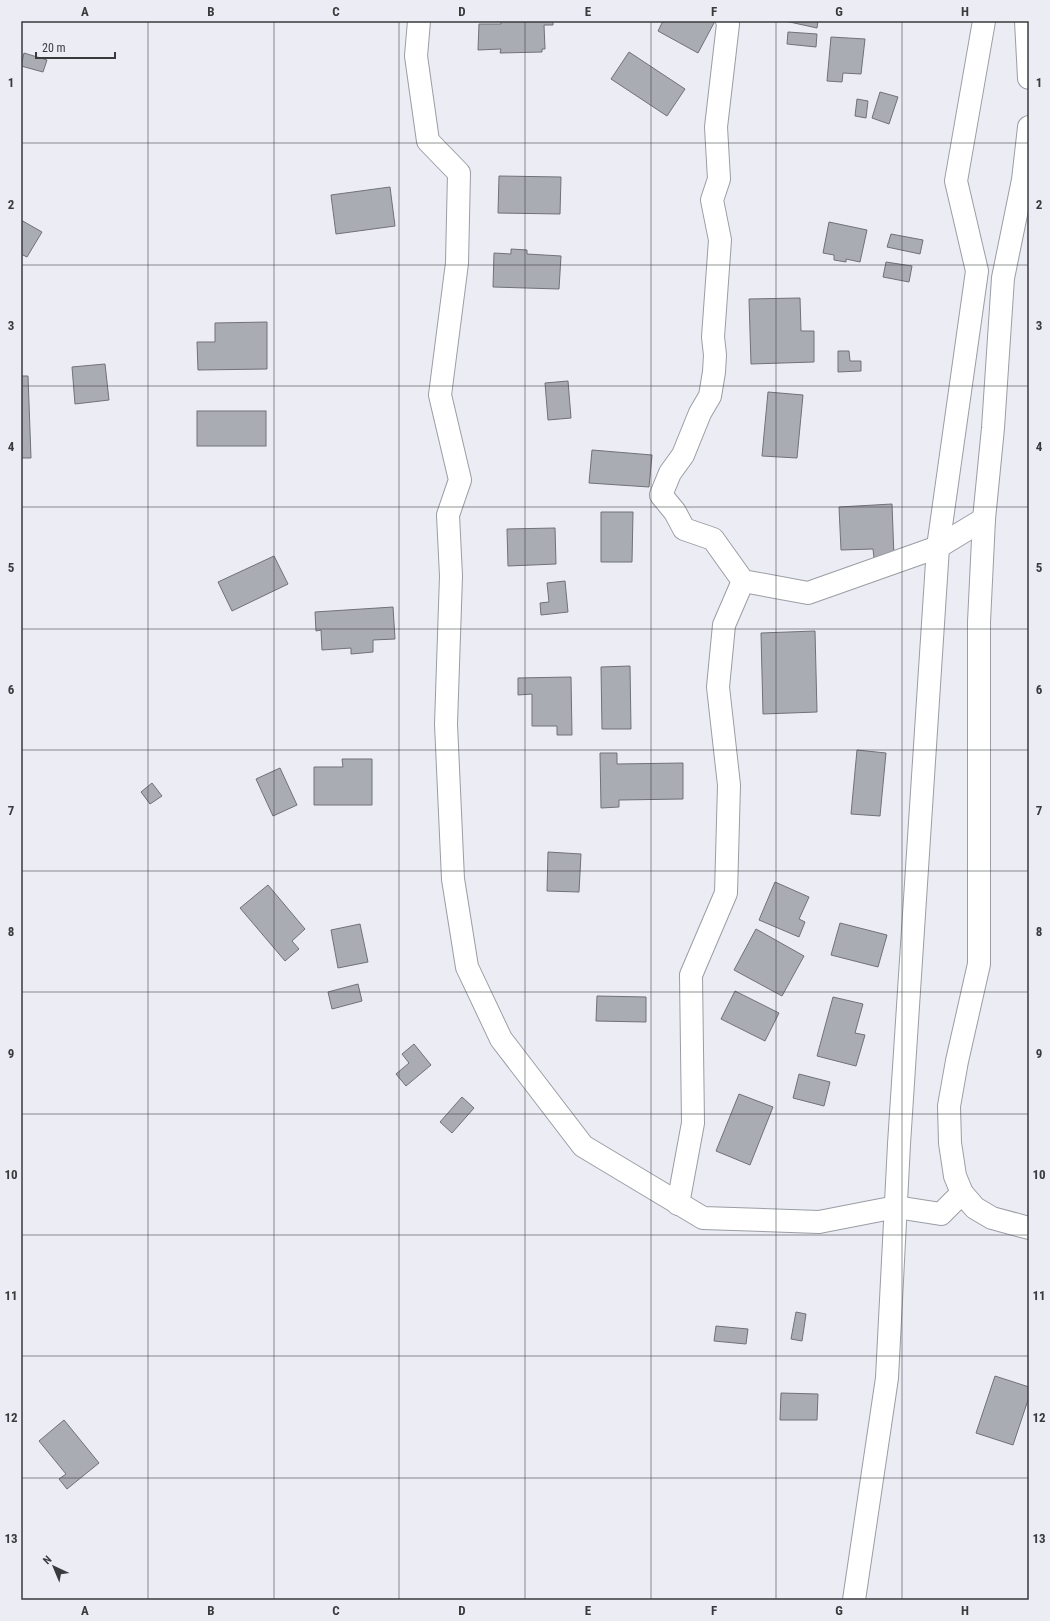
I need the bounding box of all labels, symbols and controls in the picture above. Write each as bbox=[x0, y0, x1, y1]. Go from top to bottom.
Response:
text: A bbox=[81, 4, 89, 19]
text: B bbox=[207, 4, 215, 19]
text: C bbox=[332, 4, 340, 19]
text: D bbox=[458, 4, 466, 19]
text: E bbox=[585, 4, 592, 19]
text: F bbox=[711, 4, 717, 19]
text: G bbox=[835, 4, 843, 19]
text: H bbox=[961, 4, 969, 19]
scale bar bbox=[36, 34, 115, 60]
text: 20 m bbox=[42, 41, 66, 55]
text: 1 bbox=[8, 75, 14, 90]
text: 1 bbox=[1036, 75, 1042, 90]
text: 2 bbox=[8, 197, 15, 212]
text: 2 bbox=[1036, 197, 1043, 212]
text: 3 bbox=[8, 318, 14, 333]
text: 3 bbox=[1036, 318, 1042, 333]
text: 4 bbox=[8, 439, 15, 454]
text: 4 bbox=[1036, 439, 1043, 454]
text: 5 bbox=[8, 560, 15, 575]
text: 5 bbox=[1036, 560, 1043, 575]
text: 6 bbox=[8, 682, 15, 697]
text: 6 bbox=[1036, 682, 1043, 697]
text: 7 bbox=[8, 803, 15, 818]
text: 7 bbox=[1036, 803, 1043, 818]
text: 8 bbox=[8, 924, 14, 939]
text: 8 bbox=[1036, 924, 1042, 939]
text: 9 bbox=[8, 1046, 14, 1061]
text: 9 bbox=[1036, 1046, 1042, 1061]
text: 10 bbox=[4, 1167, 18, 1182]
text: 10 bbox=[1032, 1167, 1046, 1182]
text: 11 bbox=[4, 1288, 18, 1303]
text: 11 bbox=[1032, 1288, 1046, 1303]
text: 12 bbox=[4, 1410, 18, 1425]
text: 12 bbox=[1032, 1410, 1046, 1425]
text: 13 bbox=[4, 1531, 18, 1546]
text: 13 bbox=[1032, 1531, 1046, 1546]
north arrow bbox=[34, 1547, 74, 1587]
text: N bbox=[40, 1553, 55, 1567]
text: A bbox=[81, 1603, 89, 1618]
text: B bbox=[207, 1603, 215, 1618]
text: C bbox=[332, 1603, 340, 1618]
text: D bbox=[458, 1603, 466, 1618]
text: E bbox=[585, 1603, 592, 1618]
text: F bbox=[711, 1603, 717, 1618]
text: G bbox=[835, 1603, 843, 1618]
text: H bbox=[961, 1603, 969, 1618]

